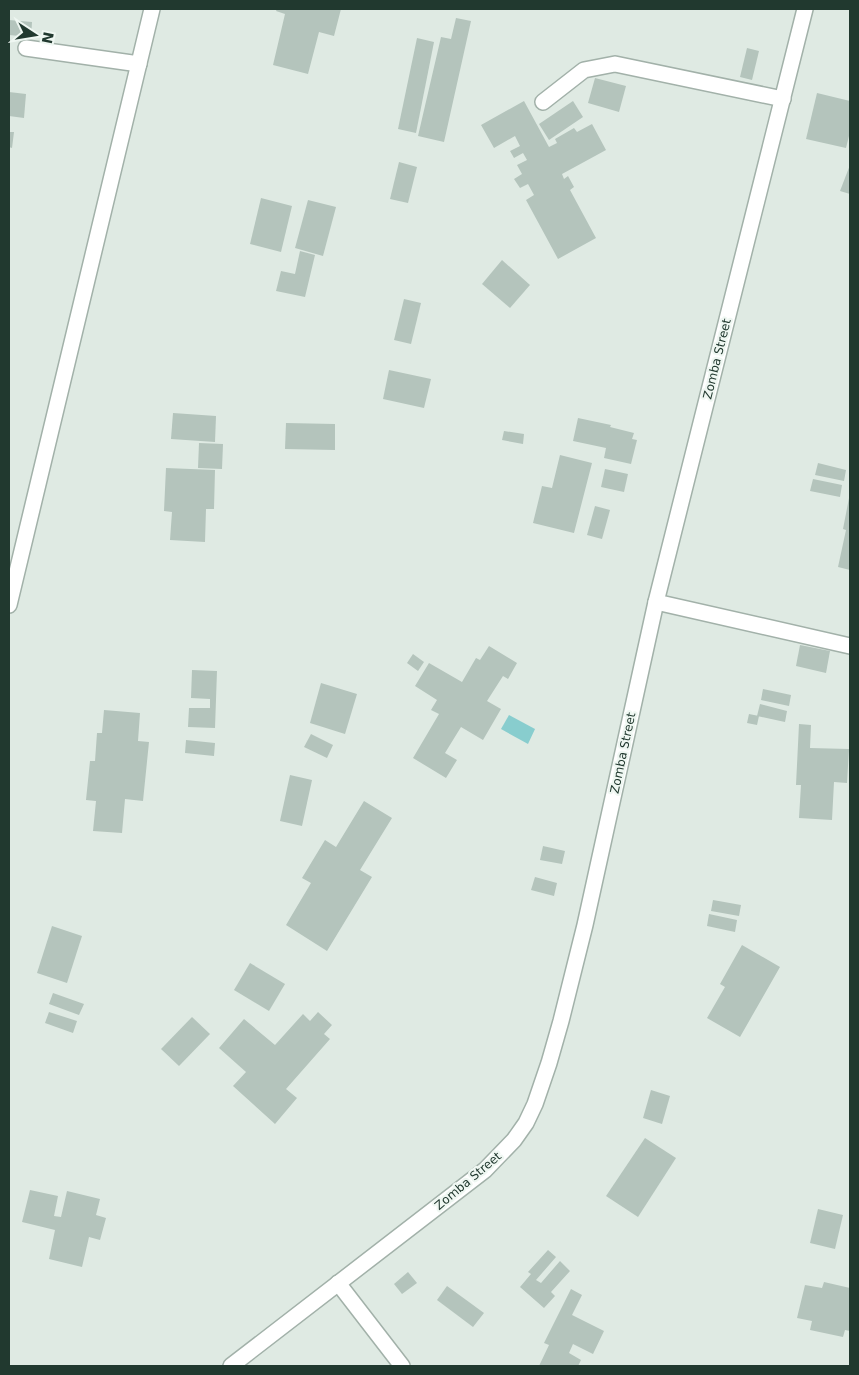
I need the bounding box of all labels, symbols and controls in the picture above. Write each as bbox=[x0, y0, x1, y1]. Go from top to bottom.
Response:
north arrow bbox=[10, 10, 60, 60]
text: N bbox=[39, 30, 57, 45]
street label: Zomba Street bbox=[700, 317, 734, 401]
street label: Zomba Street bbox=[608, 711, 638, 795]
street label: Zomba Street bbox=[432, 1149, 504, 1213]

